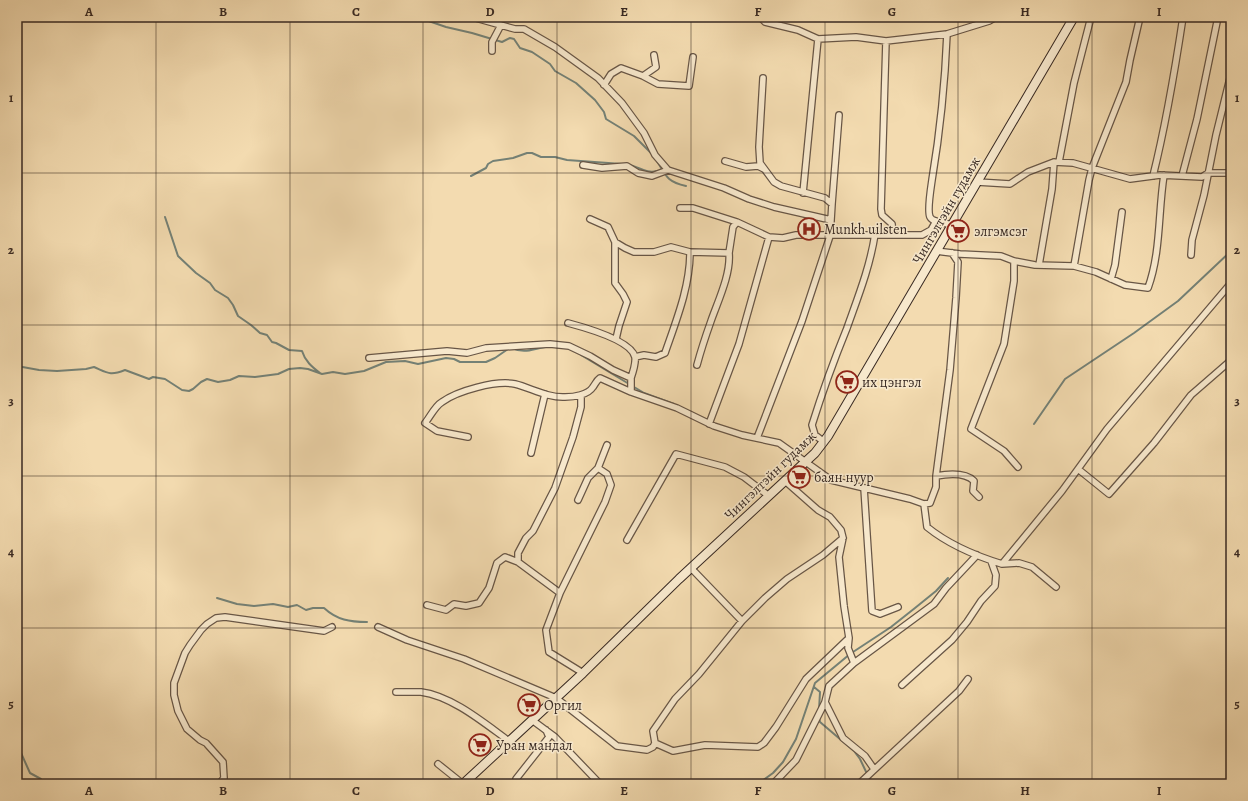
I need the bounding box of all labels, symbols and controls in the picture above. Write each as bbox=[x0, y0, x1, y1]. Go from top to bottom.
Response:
text: A bbox=[84, 3, 94, 20]
text: B bbox=[219, 3, 227, 20]
text: C bbox=[352, 3, 360, 20]
text: D bbox=[485, 3, 495, 20]
text: E bbox=[620, 3, 628, 20]
text: F bbox=[755, 3, 762, 20]
text: G bbox=[888, 3, 896, 20]
text: H bbox=[1020, 3, 1030, 20]
text: I bbox=[1157, 3, 1162, 20]
text: 1 bbox=[9, 89, 14, 106]
text: 1 bbox=[1235, 89, 1240, 106]
street label: Чингэлтэйн гудамж bbox=[908, 153, 985, 267]
hospital icon: Munkh uilsten bbox=[796, 216, 822, 242]
supermarket icon: элгэмсэг bbox=[945, 218, 971, 244]
place label: Munkh uilsten bbox=[824, 220, 907, 239]
place label: элгэмсэг bbox=[974, 222, 1027, 241]
text: 2 bbox=[8, 241, 15, 258]
text: 2 bbox=[1234, 241, 1241, 258]
supermarket icon: их цэнгэл bbox=[834, 369, 860, 395]
place label: их цэнгэл bbox=[862, 373, 921, 392]
text: 3 bbox=[8, 392, 14, 409]
text: 3 bbox=[1234, 392, 1240, 409]
street label: Чингэлтэйн гудамж bbox=[720, 426, 821, 524]
supermarket icon: баян нуур bbox=[786, 464, 812, 490]
place label: баян нуур bbox=[814, 468, 874, 487]
text: 4 bbox=[8, 543, 14, 560]
text: 4 bbox=[1234, 543, 1240, 560]
supermarket icon: Оргил bbox=[516, 692, 542, 718]
text: 5 bbox=[8, 695, 14, 712]
text: 5 bbox=[1234, 695, 1240, 712]
place label: Оргил bbox=[544, 696, 582, 715]
supermarket icon: Уран мандал bbox=[467, 732, 493, 758]
place label: Уран мандал bbox=[496, 736, 573, 755]
text: A bbox=[84, 782, 94, 799]
text: B bbox=[219, 782, 227, 799]
text: C bbox=[352, 782, 360, 799]
text: D bbox=[485, 782, 495, 799]
text: E bbox=[620, 782, 628, 799]
text: F bbox=[755, 782, 762, 799]
text: G bbox=[888, 782, 896, 799]
text: H bbox=[1020, 782, 1030, 799]
text: I bbox=[1157, 782, 1162, 799]

